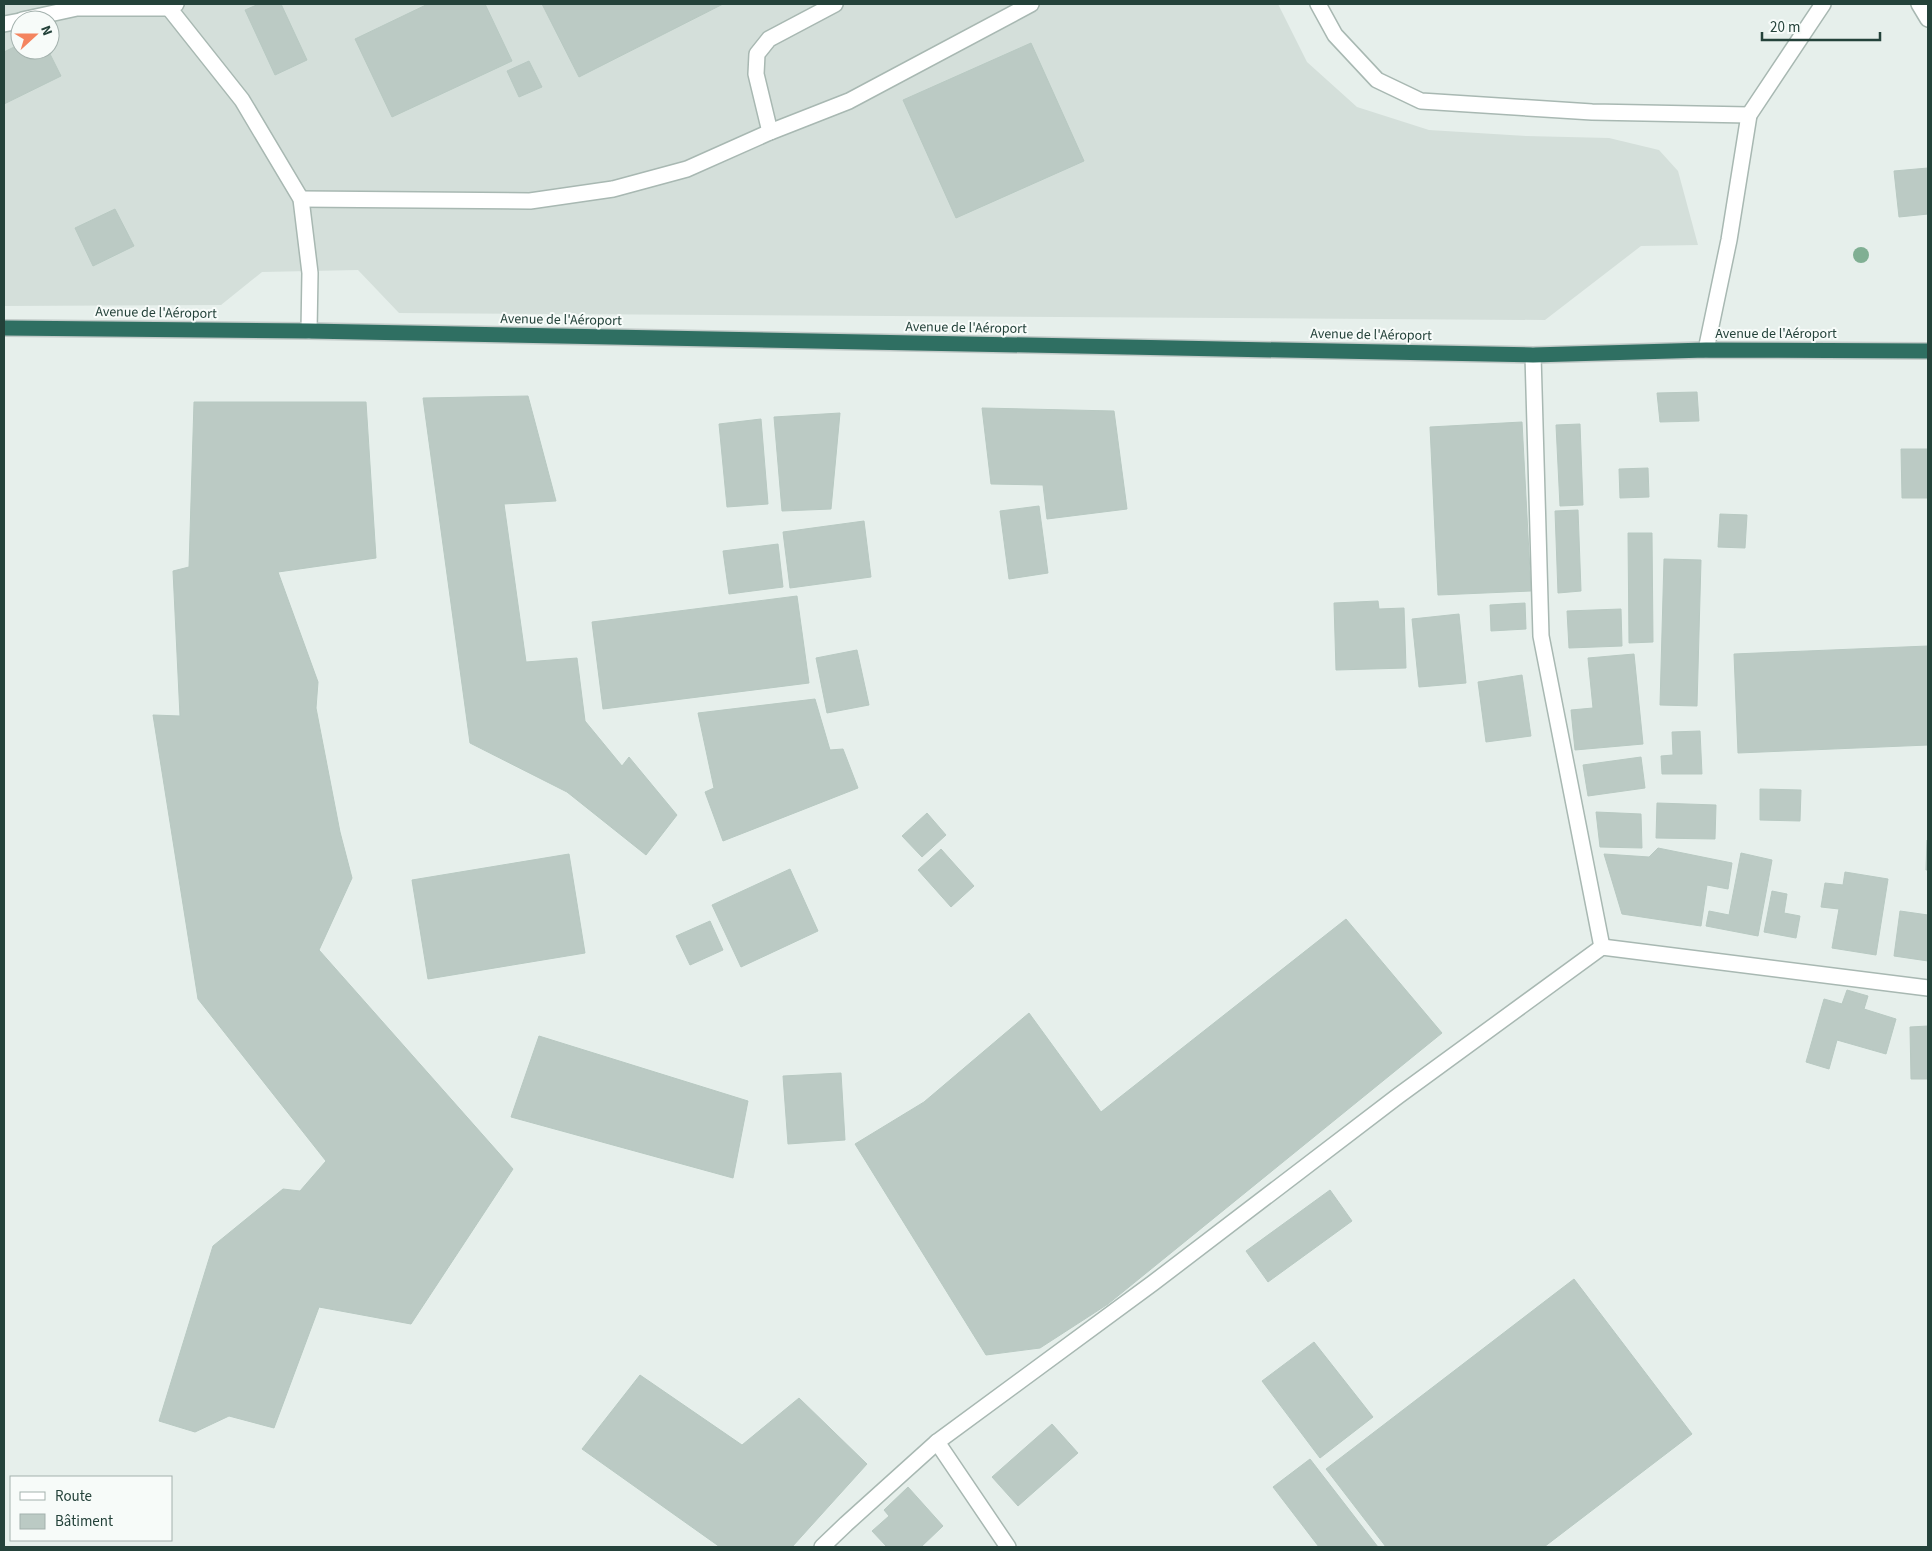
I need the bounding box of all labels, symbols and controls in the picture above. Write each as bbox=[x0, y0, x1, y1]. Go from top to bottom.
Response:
north arrow bbox=[10, 10, 60, 60]
scale bar bbox=[1762, 10, 1880, 42]
text: 20 m bbox=[1770, 17, 1800, 38]
text: N bbox=[35, 23, 57, 39]
street label: Avenue de l'Aéroport bbox=[95, 302, 217, 324]
street label: Avenue de l'Aéroport bbox=[500, 309, 622, 331]
street label: Avenue de l'Aéroport bbox=[905, 317, 1027, 339]
street label: Avenue de l'Aéroport bbox=[1310, 324, 1432, 346]
street label: Avenue de l'Aéroport bbox=[1715, 324, 1837, 344]
legend bbox=[10, 1476, 172, 1541]
text: Route bbox=[55, 1486, 92, 1507]
text: Bâtiment bbox=[55, 1511, 113, 1532]

